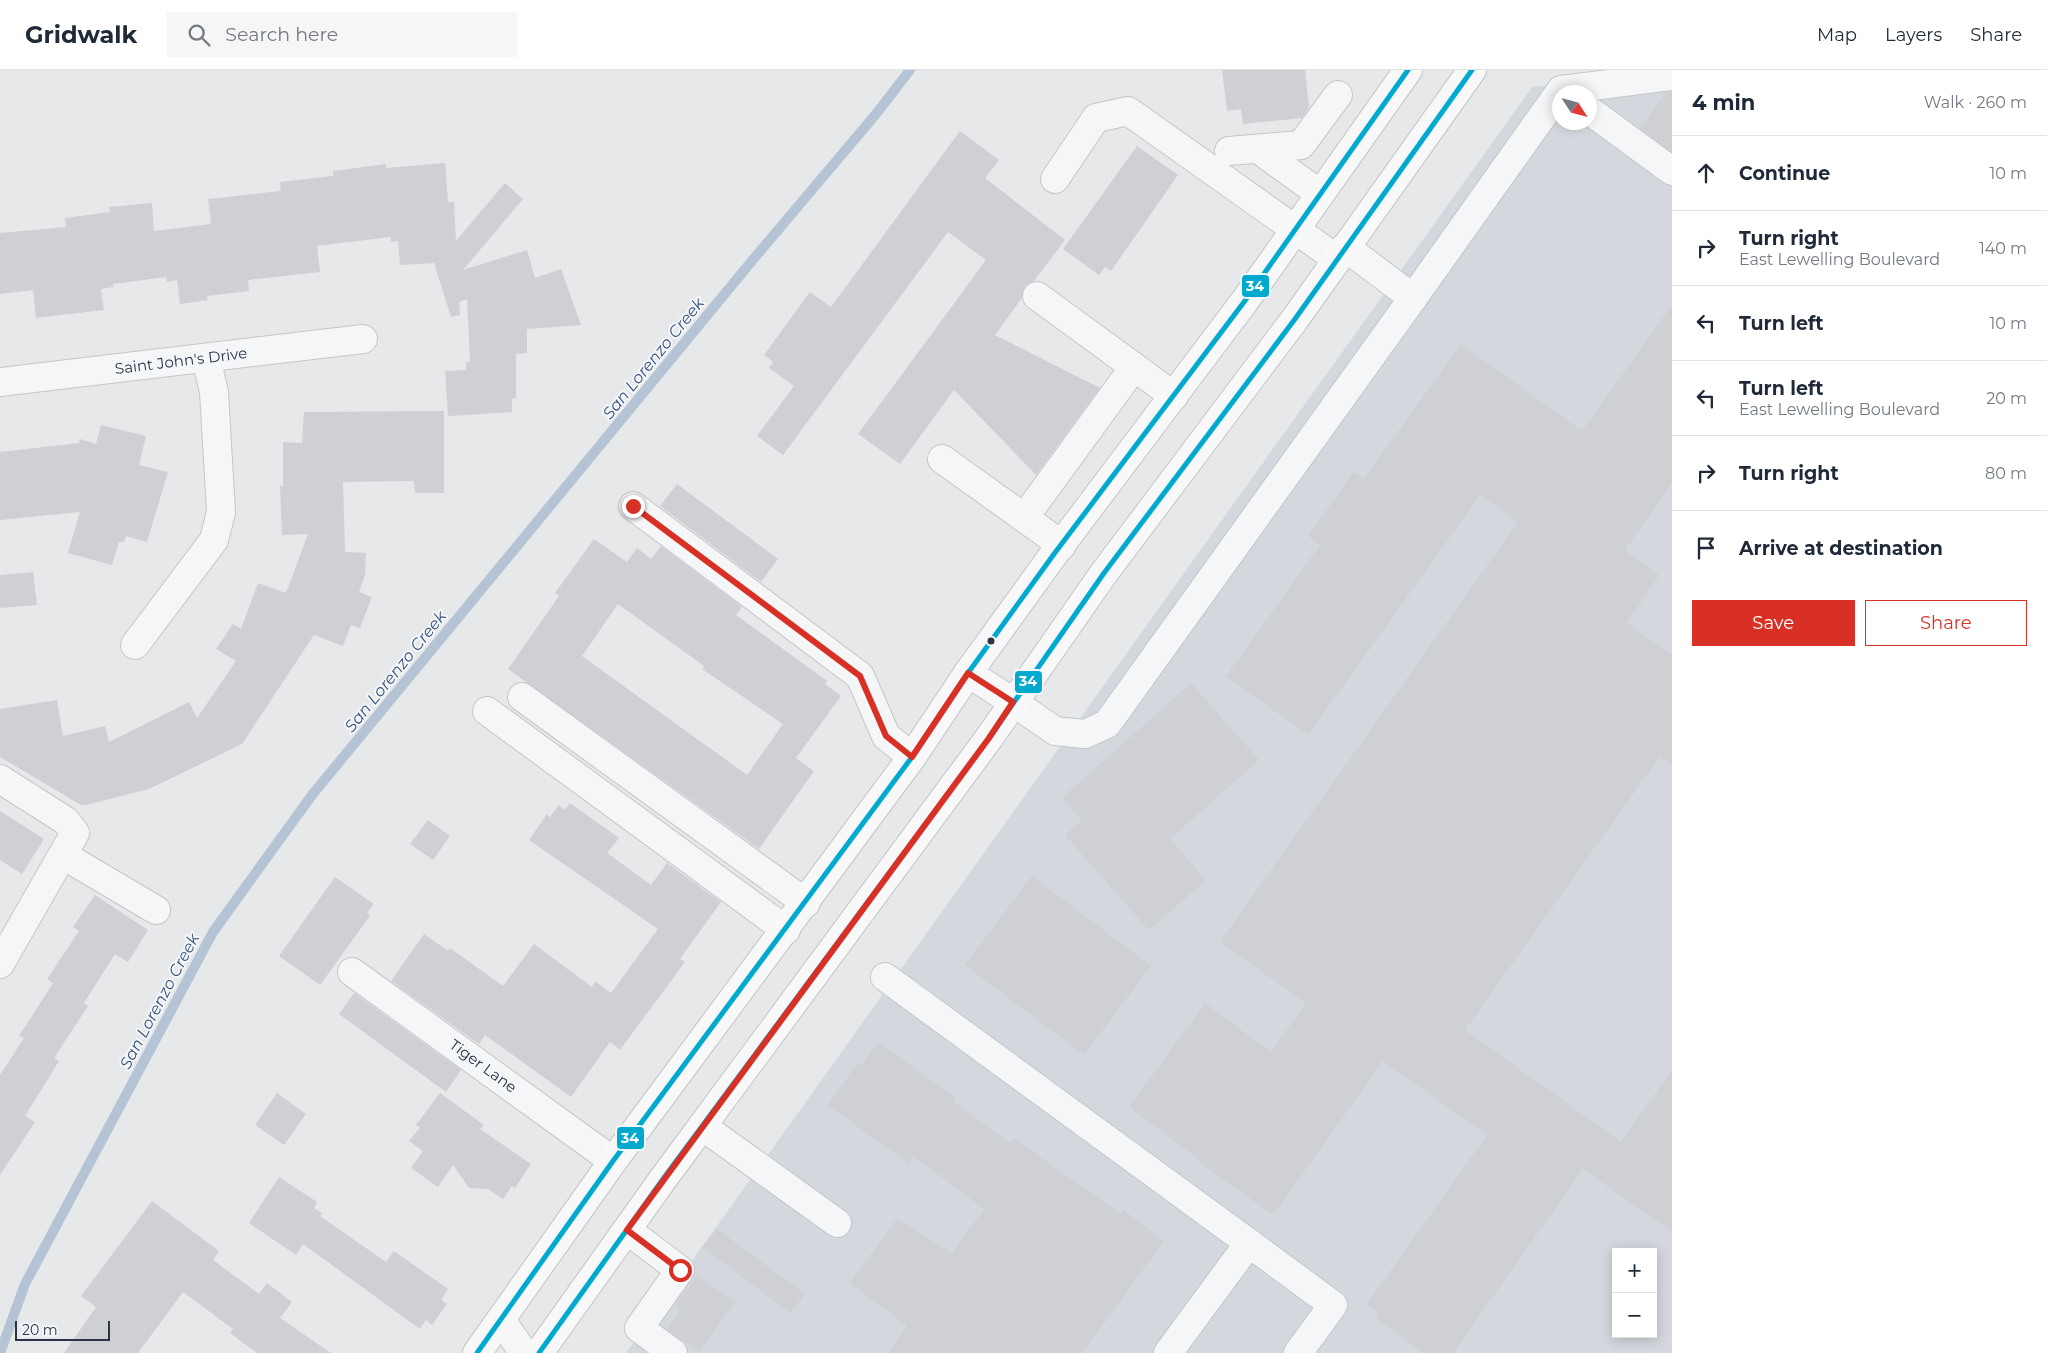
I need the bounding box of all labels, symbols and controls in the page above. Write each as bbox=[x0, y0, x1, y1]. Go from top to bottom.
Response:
search box bbox=[167, 12, 517, 57]
text: Gridwalk bbox=[25, 20, 137, 49]
icon: search bbox=[185, 21, 213, 49]
text: Search here bbox=[225, 23, 338, 46]
text: Map bbox=[1817, 24, 1857, 46]
text: Layers bbox=[1885, 24, 1942, 46]
text: Share bbox=[1970, 24, 2022, 46]
north arrow bbox=[1552, 85, 1597, 130]
text: 4 min bbox=[1692, 90, 1755, 115]
text: Walk · 260 m bbox=[1924, 93, 2027, 112]
icon: ahead bbox=[1692, 159, 1720, 187]
text: Continue bbox=[1739, 162, 1830, 185]
text: 10 m bbox=[1989, 164, 2027, 183]
text: Turn right bbox=[1739, 227, 1839, 250]
icon: right bbox=[1692, 234, 1720, 262]
text: 140 m bbox=[1979, 239, 2027, 258]
text: East Lewelling Boulevard bbox=[1739, 250, 1940, 269]
line badge: 34 bbox=[1241, 274, 1270, 298]
text: 34 bbox=[1245, 277, 1264, 295]
water label: San Lorenzo Creek bbox=[599, 293, 709, 423]
icon: left bbox=[1692, 309, 1720, 337]
text: Turn left bbox=[1739, 312, 1824, 335]
text: 10 m bbox=[1989, 314, 2027, 333]
street label: Saint John's Drive bbox=[114, 343, 248, 378]
text: Turn left bbox=[1739, 377, 1824, 400]
icon: left bbox=[1692, 384, 1720, 412]
text: 20 m bbox=[1986, 389, 2027, 408]
text: East Lewelling Boulevard bbox=[1739, 400, 1940, 419]
icon: right bbox=[1692, 459, 1720, 487]
text: Turn right bbox=[1739, 462, 1839, 485]
text: 80 m bbox=[1985, 464, 2027, 483]
route end bbox=[622, 495, 645, 518]
icon: arrive bbox=[1692, 534, 1720, 562]
text: Arrive at destination bbox=[1739, 537, 1943, 560]
button: Save bbox=[1692, 600, 1855, 646]
button: Share bbox=[1865, 600, 2027, 646]
water label: San Lorenzo Creek bbox=[341, 606, 451, 736]
unlabelled marker bbox=[986, 636, 996, 646]
line badge: 34 bbox=[1014, 670, 1043, 694]
text: 34 bbox=[1018, 672, 1037, 690]
water label: San Lorenzo Creek bbox=[116, 929, 204, 1072]
street label: Tiger Lane bbox=[446, 1035, 521, 1096]
line badge: 34 bbox=[616, 1126, 645, 1150]
text: 34 bbox=[620, 1129, 639, 1147]
map controls bbox=[1612, 1248, 1657, 1338]
button: + bbox=[1612, 1248, 1657, 1293]
route start bbox=[669, 1259, 692, 1282]
button: − bbox=[1612, 1293, 1657, 1338]
scale bar bbox=[15, 1318, 110, 1341]
text: 20 m bbox=[22, 1321, 58, 1339]

